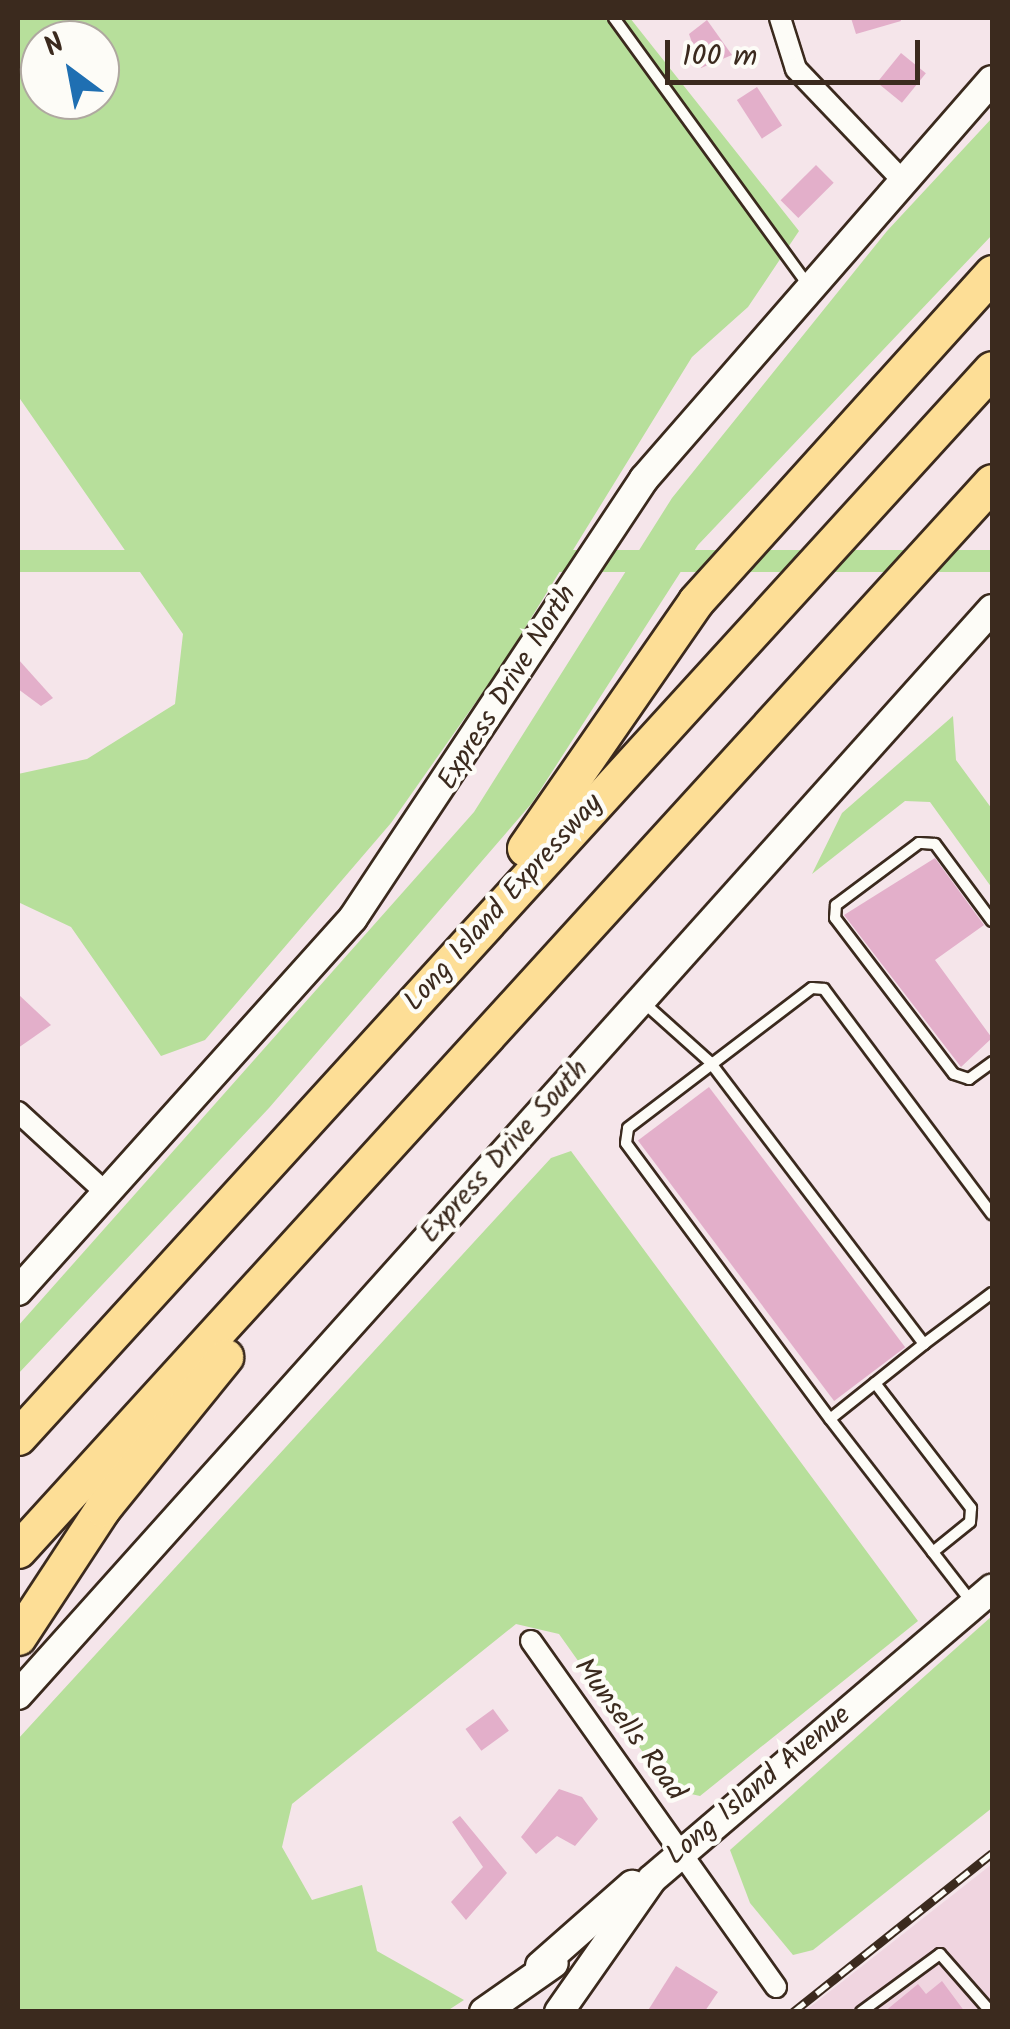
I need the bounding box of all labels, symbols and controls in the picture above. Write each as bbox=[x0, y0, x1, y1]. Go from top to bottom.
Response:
north arrow bbox=[20, 20, 120, 120]
scale bar bbox=[670, 20, 925, 82]
text: N bbox=[35, 22, 74, 70]
text: 100 m bbox=[682, 33, 757, 81]
street label: Express Drive North bbox=[431, 579, 585, 797]
street label: Long Island Expressway bbox=[398, 787, 610, 1019]
street label: Express Drive South bbox=[414, 1053, 596, 1251]
street label: Munsells Road bbox=[566, 1652, 692, 1808]
street label: Long Island Avenue bbox=[660, 1699, 858, 1873]

